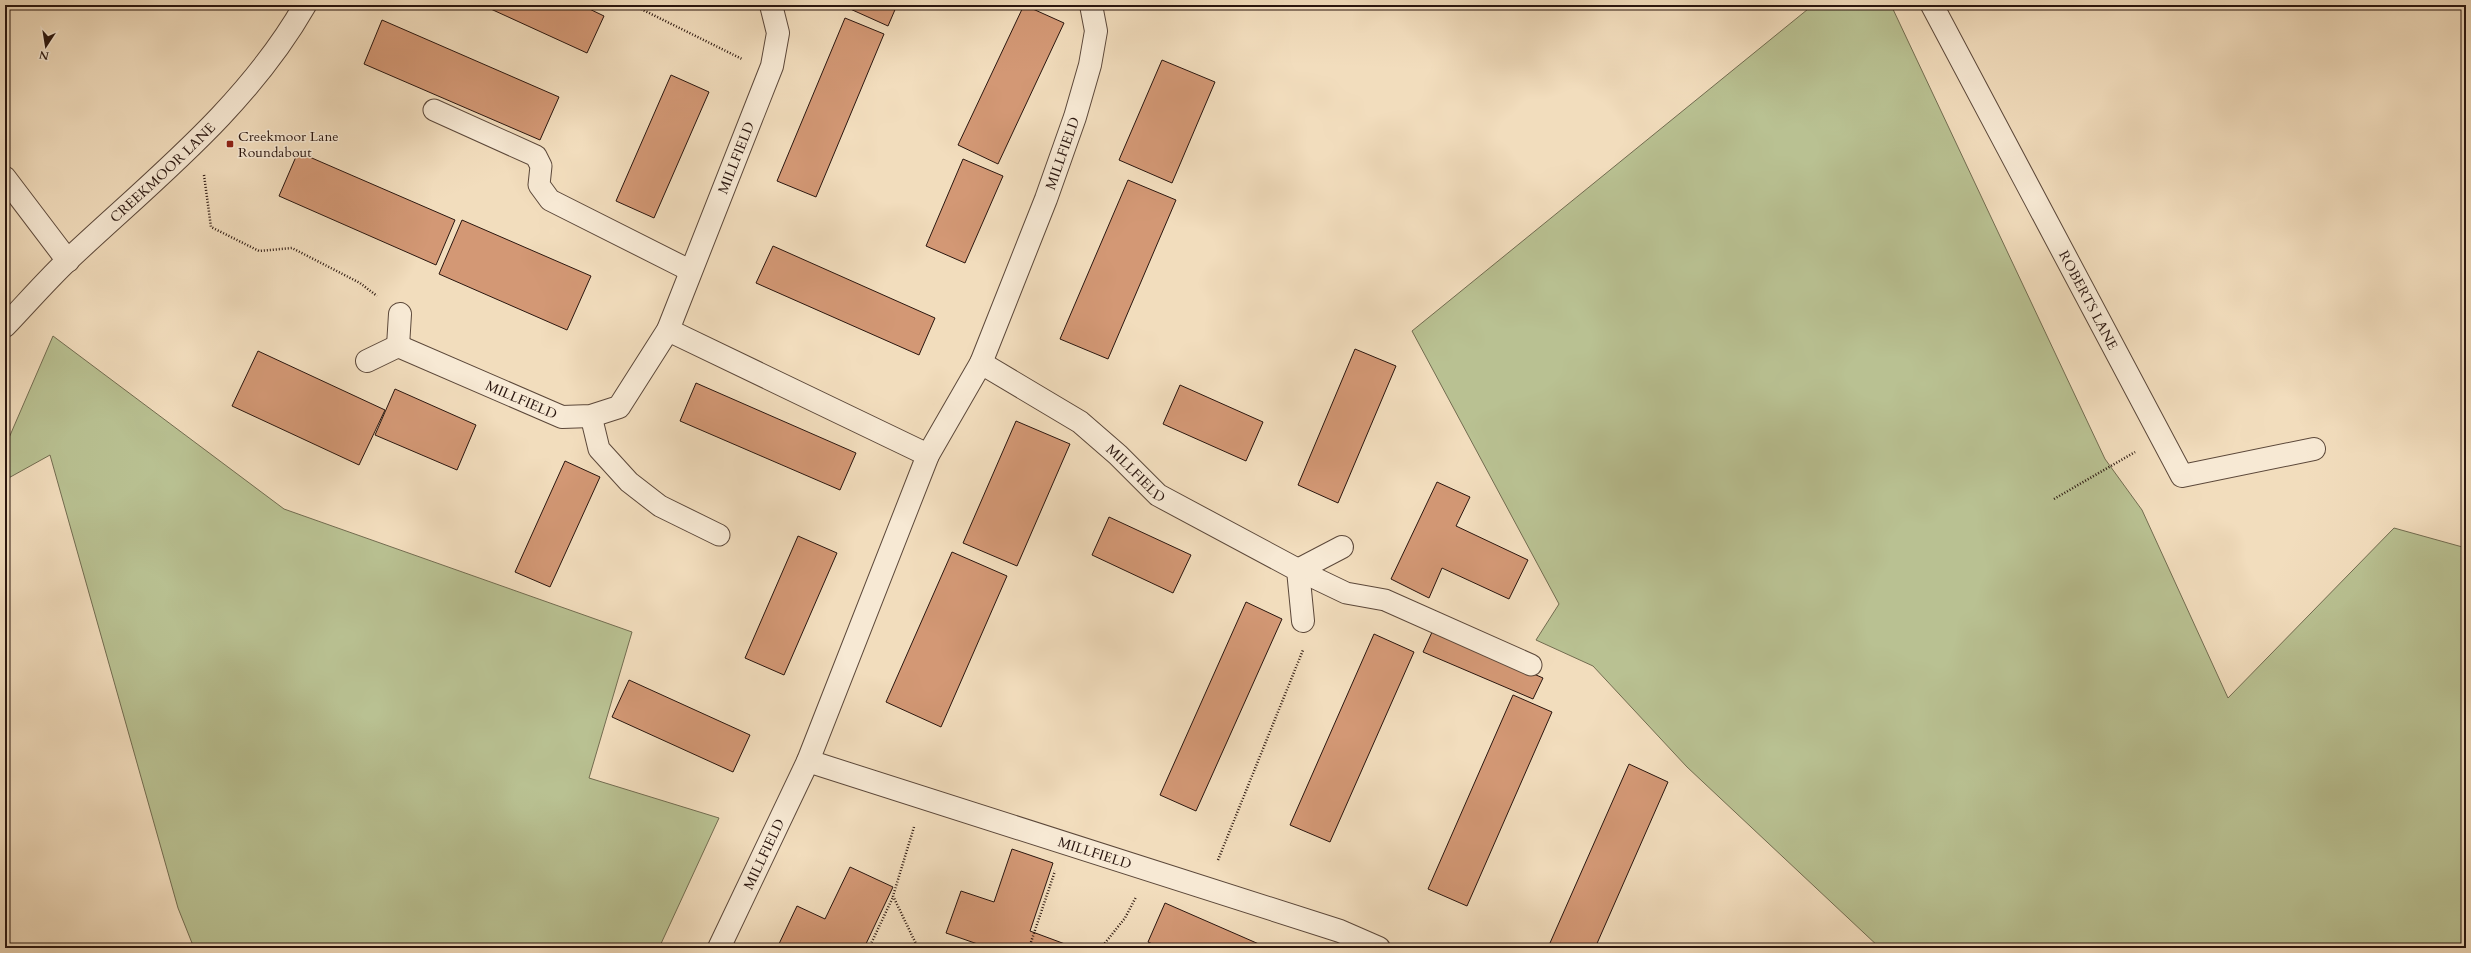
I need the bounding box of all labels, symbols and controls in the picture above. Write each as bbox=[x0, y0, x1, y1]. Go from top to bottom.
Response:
north arrow bbox=[26, 26, 66, 66]
text: N bbox=[37, 47, 50, 64]
street label: MILLFIELD bbox=[1041, 114, 1084, 192]
street label: CREEKMOOR LANE bbox=[106, 118, 219, 227]
street label: MILLFIELD bbox=[713, 119, 759, 197]
place label: Creekmoor Lane Roundabout bbox=[238, 127, 339, 162]
marker: Creekmoor Lane Roundabout bbox=[225, 139, 235, 149]
street label: ROBERTS LANE bbox=[2054, 247, 2123, 353]
street label: MILLFIELD bbox=[483, 376, 560, 423]
street label: MILLFIELD bbox=[1102, 440, 1169, 507]
street label: MILLFIELD bbox=[739, 816, 789, 893]
street label: MILLFIELD bbox=[1056, 832, 1134, 873]

